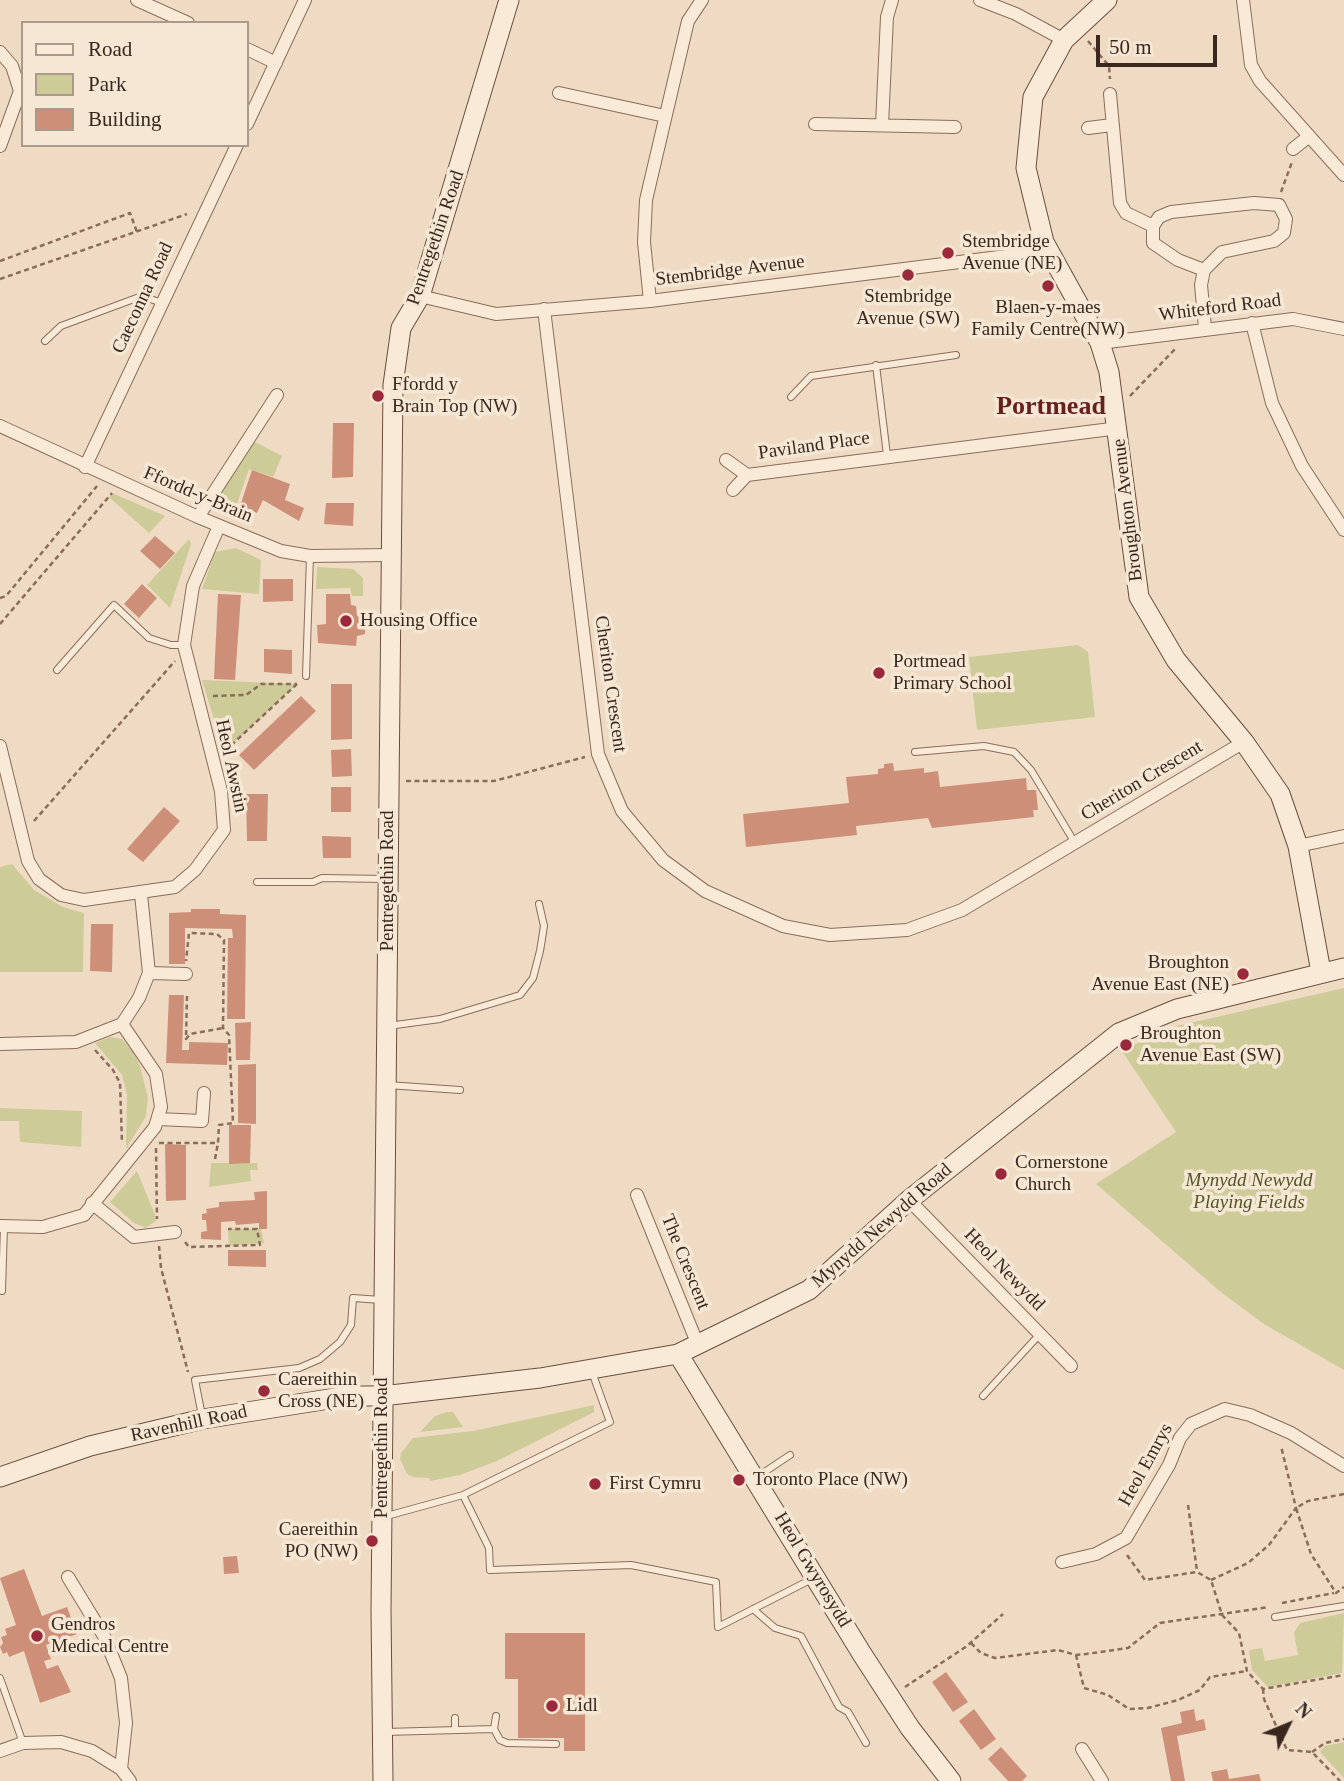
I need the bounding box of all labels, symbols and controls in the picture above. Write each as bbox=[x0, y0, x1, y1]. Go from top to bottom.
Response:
legend bbox=[21, 21, 248, 147]
scale bar bbox=[1099, 21, 1220, 65]
text: 50 m bbox=[1109, 35, 1152, 59]
text: Road bbox=[88, 37, 132, 61]
text: Park bbox=[88, 72, 127, 96]
text: Building bbox=[88, 107, 162, 131]
street label: Pentregethin Road bbox=[402, 168, 470, 308]
place label: Stembridge Avenue (NE) bbox=[962, 231, 1062, 275]
street label: Caeconna Road bbox=[107, 239, 179, 357]
marker: Stembridge Avenue (NE) bbox=[940, 245, 956, 261]
street label: Stembridge Avenue bbox=[654, 251, 806, 291]
marker: Stembridge Avenue (SW) bbox=[900, 267, 916, 283]
marker: Blaen-y-maes Family Centre(NW) bbox=[1040, 278, 1056, 294]
place label: Stembridge Avenue (SW) bbox=[856, 286, 960, 330]
street label: Whiteford Road bbox=[1158, 289, 1282, 327]
place label: Blaen-y-maes Family Centre(NW) bbox=[971, 297, 1125, 341]
place label: Ffordd y Brain Top (NW) bbox=[392, 374, 517, 418]
marker: Ffordd y Brain Top (NW) bbox=[370, 388, 386, 404]
district label: Portmead bbox=[996, 391, 1106, 423]
street label: Paviland Place bbox=[757, 427, 871, 465]
street label: Broughton Avenue bbox=[1108, 437, 1148, 583]
street label: Ffordd-y-Brain bbox=[140, 462, 256, 528]
place label: Housing Office bbox=[360, 610, 477, 632]
marker: Housing Office bbox=[338, 613, 354, 629]
street label: Cheriton Crescent bbox=[589, 614, 631, 754]
place label: Portmead Primary School bbox=[893, 651, 1012, 695]
marker: Portmead Primary School bbox=[871, 665, 887, 681]
street label: Heol Awstin bbox=[210, 717, 252, 815]
street label: Cheriton Crescent bbox=[1077, 736, 1207, 826]
street label: Pentregethin Road bbox=[377, 811, 399, 951]
place label: Broughton Avenue East (NE) bbox=[1091, 952, 1229, 996]
marker: Broughton Avenue East (NE) bbox=[1235, 966, 1251, 982]
place label: Broughton Avenue East (SW) bbox=[1140, 1023, 1281, 1067]
marker: Broughton Avenue East (SW) bbox=[1118, 1037, 1134, 1053]
place label: Cornerstone Church bbox=[1015, 1152, 1108, 1196]
street label: Mynydd Newydd Road bbox=[807, 1159, 957, 1293]
marker: Cornerstone Church bbox=[993, 1166, 1009, 1182]
park label: Mynydd Newydd Playing Fields bbox=[1185, 1170, 1313, 1214]
street label: The Crescent bbox=[656, 1211, 714, 1313]
street label: Heol Newydd bbox=[959, 1224, 1049, 1316]
place label: Caereithin Cross (NE) bbox=[278, 1369, 364, 1413]
street label: Pentregethin Road bbox=[371, 1378, 393, 1518]
marker: Caereithin Cross (NE) bbox=[256, 1383, 272, 1399]
street label: Ravenhill Road bbox=[129, 1401, 249, 1447]
street label: Heol Emrys bbox=[1114, 1420, 1178, 1510]
place label: Toronto Place (NW) bbox=[753, 1469, 908, 1491]
marker: Toronto Place (NW) bbox=[731, 1472, 747, 1488]
place label: First Cymru bbox=[609, 1473, 701, 1495]
marker: First Cymru bbox=[587, 1476, 603, 1492]
street label: Heol Gwyrosydd bbox=[769, 1508, 855, 1632]
place label: Caereithin PO (NW) bbox=[279, 1519, 358, 1563]
marker: Caereithin PO (NW) bbox=[364, 1533, 380, 1549]
place label: Gendros Medical Centre bbox=[51, 1614, 169, 1658]
marker: Gendros Medical Centre bbox=[29, 1628, 45, 1644]
north arrow bbox=[1253, 1690, 1323, 1760]
place label: Lidl bbox=[566, 1695, 598, 1717]
marker: Lidl bbox=[544, 1698, 560, 1714]
text: N bbox=[1291, 1698, 1316, 1723]

